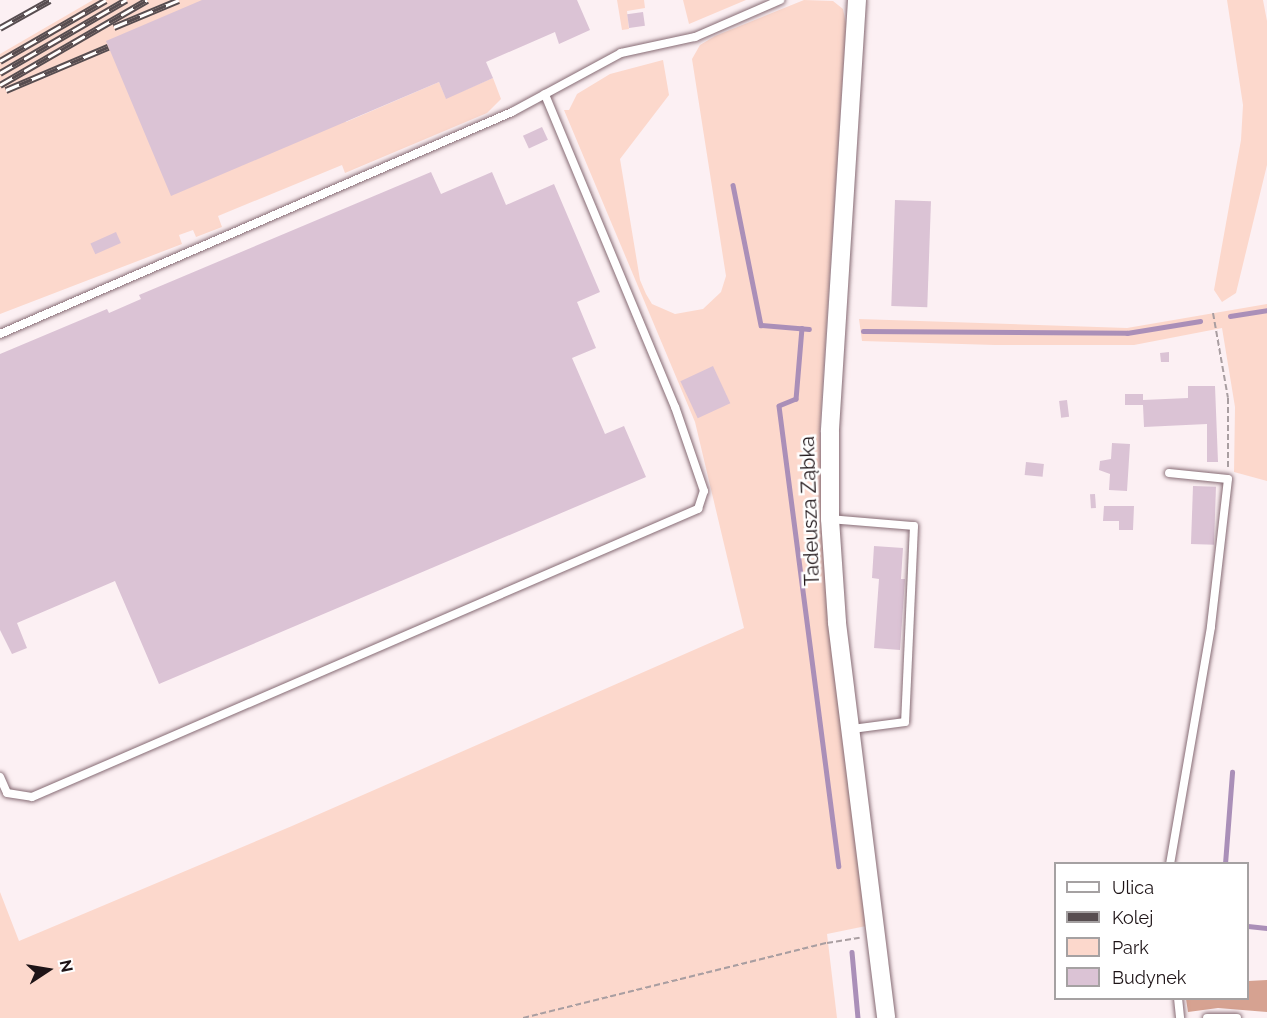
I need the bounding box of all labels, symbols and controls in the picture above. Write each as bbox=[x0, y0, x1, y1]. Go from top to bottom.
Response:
street label: Tadeusza Ząbka bbox=[795, 436, 825, 586]
legend bbox=[1054, 862, 1249, 1000]
text: Ulica bbox=[1112, 877, 1154, 898]
text: Kolej bbox=[1112, 907, 1153, 928]
text: Park bbox=[1112, 937, 1149, 958]
north arrow bbox=[18, 940, 78, 1000]
text: N bbox=[56, 958, 77, 974]
text: Budynek bbox=[1112, 967, 1186, 988]

